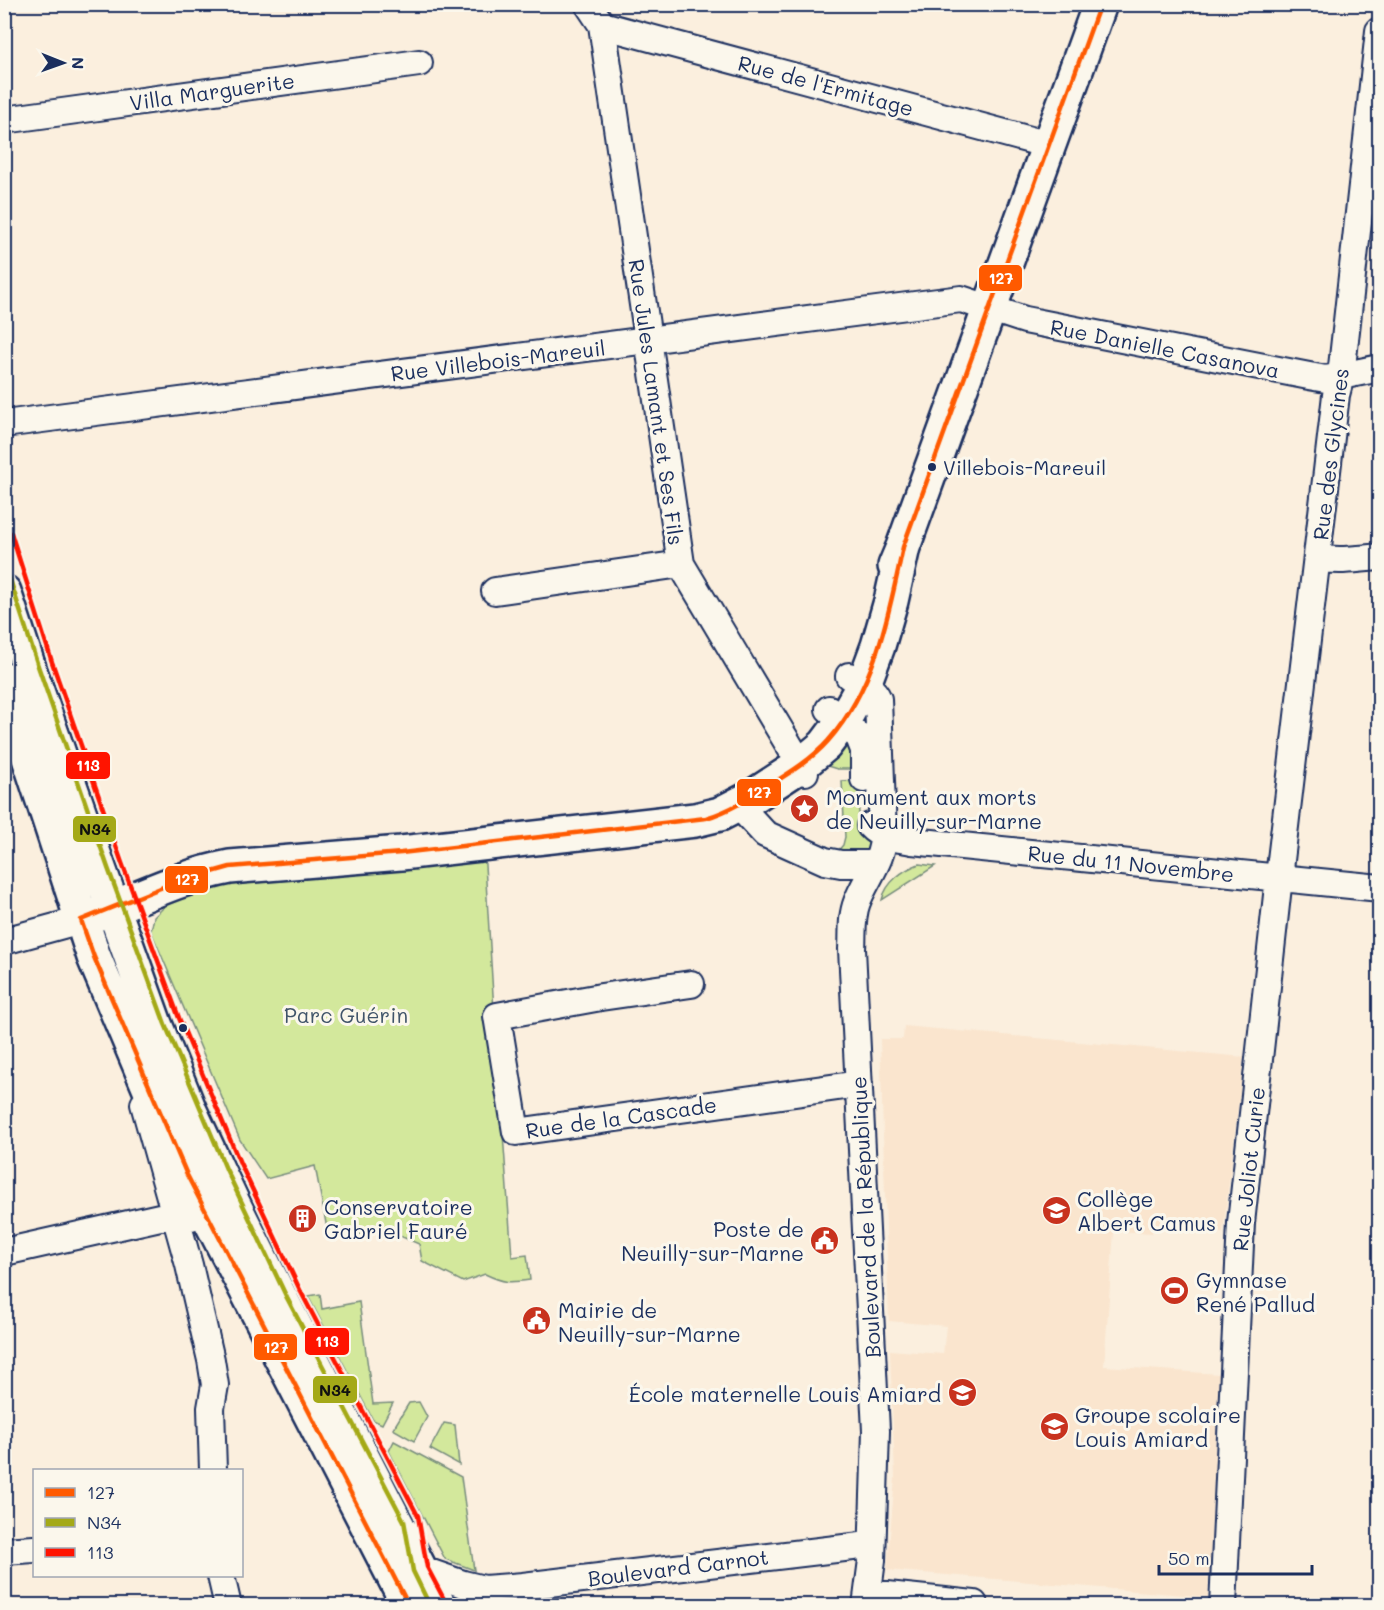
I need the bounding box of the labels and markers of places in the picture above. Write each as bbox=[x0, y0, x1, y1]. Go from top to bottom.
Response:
place label: Villebois-Mareuil bbox=[943, 454, 1106, 480]
marker: Villebois-Mareuil bbox=[926, 461, 938, 473]
place label: Monument aux morts de Neuilly-sur-Marne bbox=[826, 783, 1042, 834]
place icon: Monument aux morts de Neuilly-sur-Marne bbox=[789, 792, 821, 824]
unlabelled marker bbox=[177, 1022, 189, 1034]
place label: Collège Albert Camus bbox=[1077, 1185, 1216, 1236]
place label: Conservatoire Gabriel Fauré bbox=[324, 1193, 473, 1244]
school or university icon: Collège Albert Camus bbox=[1040, 1194, 1072, 1226]
building icon: Conservatoire Gabriel Fauré bbox=[287, 1202, 319, 1234]
place label: Poste de Neuilly-sur-Marne bbox=[621, 1215, 804, 1266]
public building icon: Poste de Neuilly-sur-Marne bbox=[809, 1224, 841, 1256]
place label: Gymnase René Pallud bbox=[1196, 1266, 1315, 1317]
sports icon: Gymnase René Pallud bbox=[1159, 1275, 1191, 1307]
place label: Mairie de Neuilly-sur-Marne bbox=[558, 1296, 741, 1347]
public building icon: Mairie de Neuilly-sur-Marne bbox=[521, 1305, 553, 1337]
school or university icon: École maternelle Louis Amiard bbox=[946, 1377, 978, 1409]
place label: École maternelle Louis Amiard bbox=[629, 1380, 941, 1407]
place label: Groupe scolaire Louis Amiard bbox=[1075, 1401, 1241, 1452]
school or university icon: Groupe scolaire Louis Amiard bbox=[1038, 1410, 1070, 1442]

